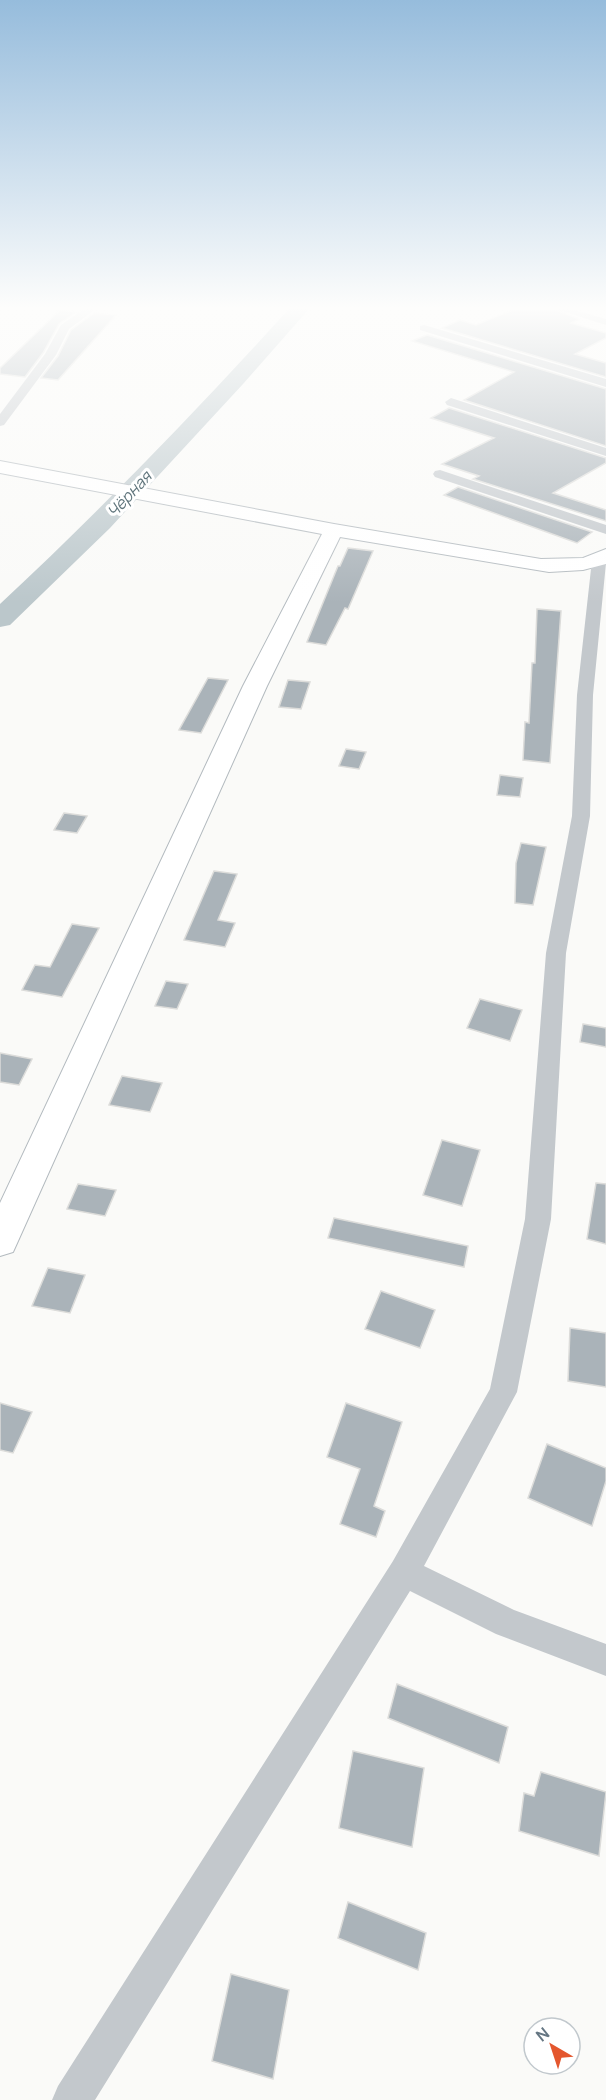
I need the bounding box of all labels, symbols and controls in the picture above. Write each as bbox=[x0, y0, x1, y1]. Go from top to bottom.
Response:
water label: Чёрная bbox=[102, 465, 157, 522]
north arrow bbox=[522, 2016, 582, 2076]
text: N bbox=[531, 2022, 554, 2047]

